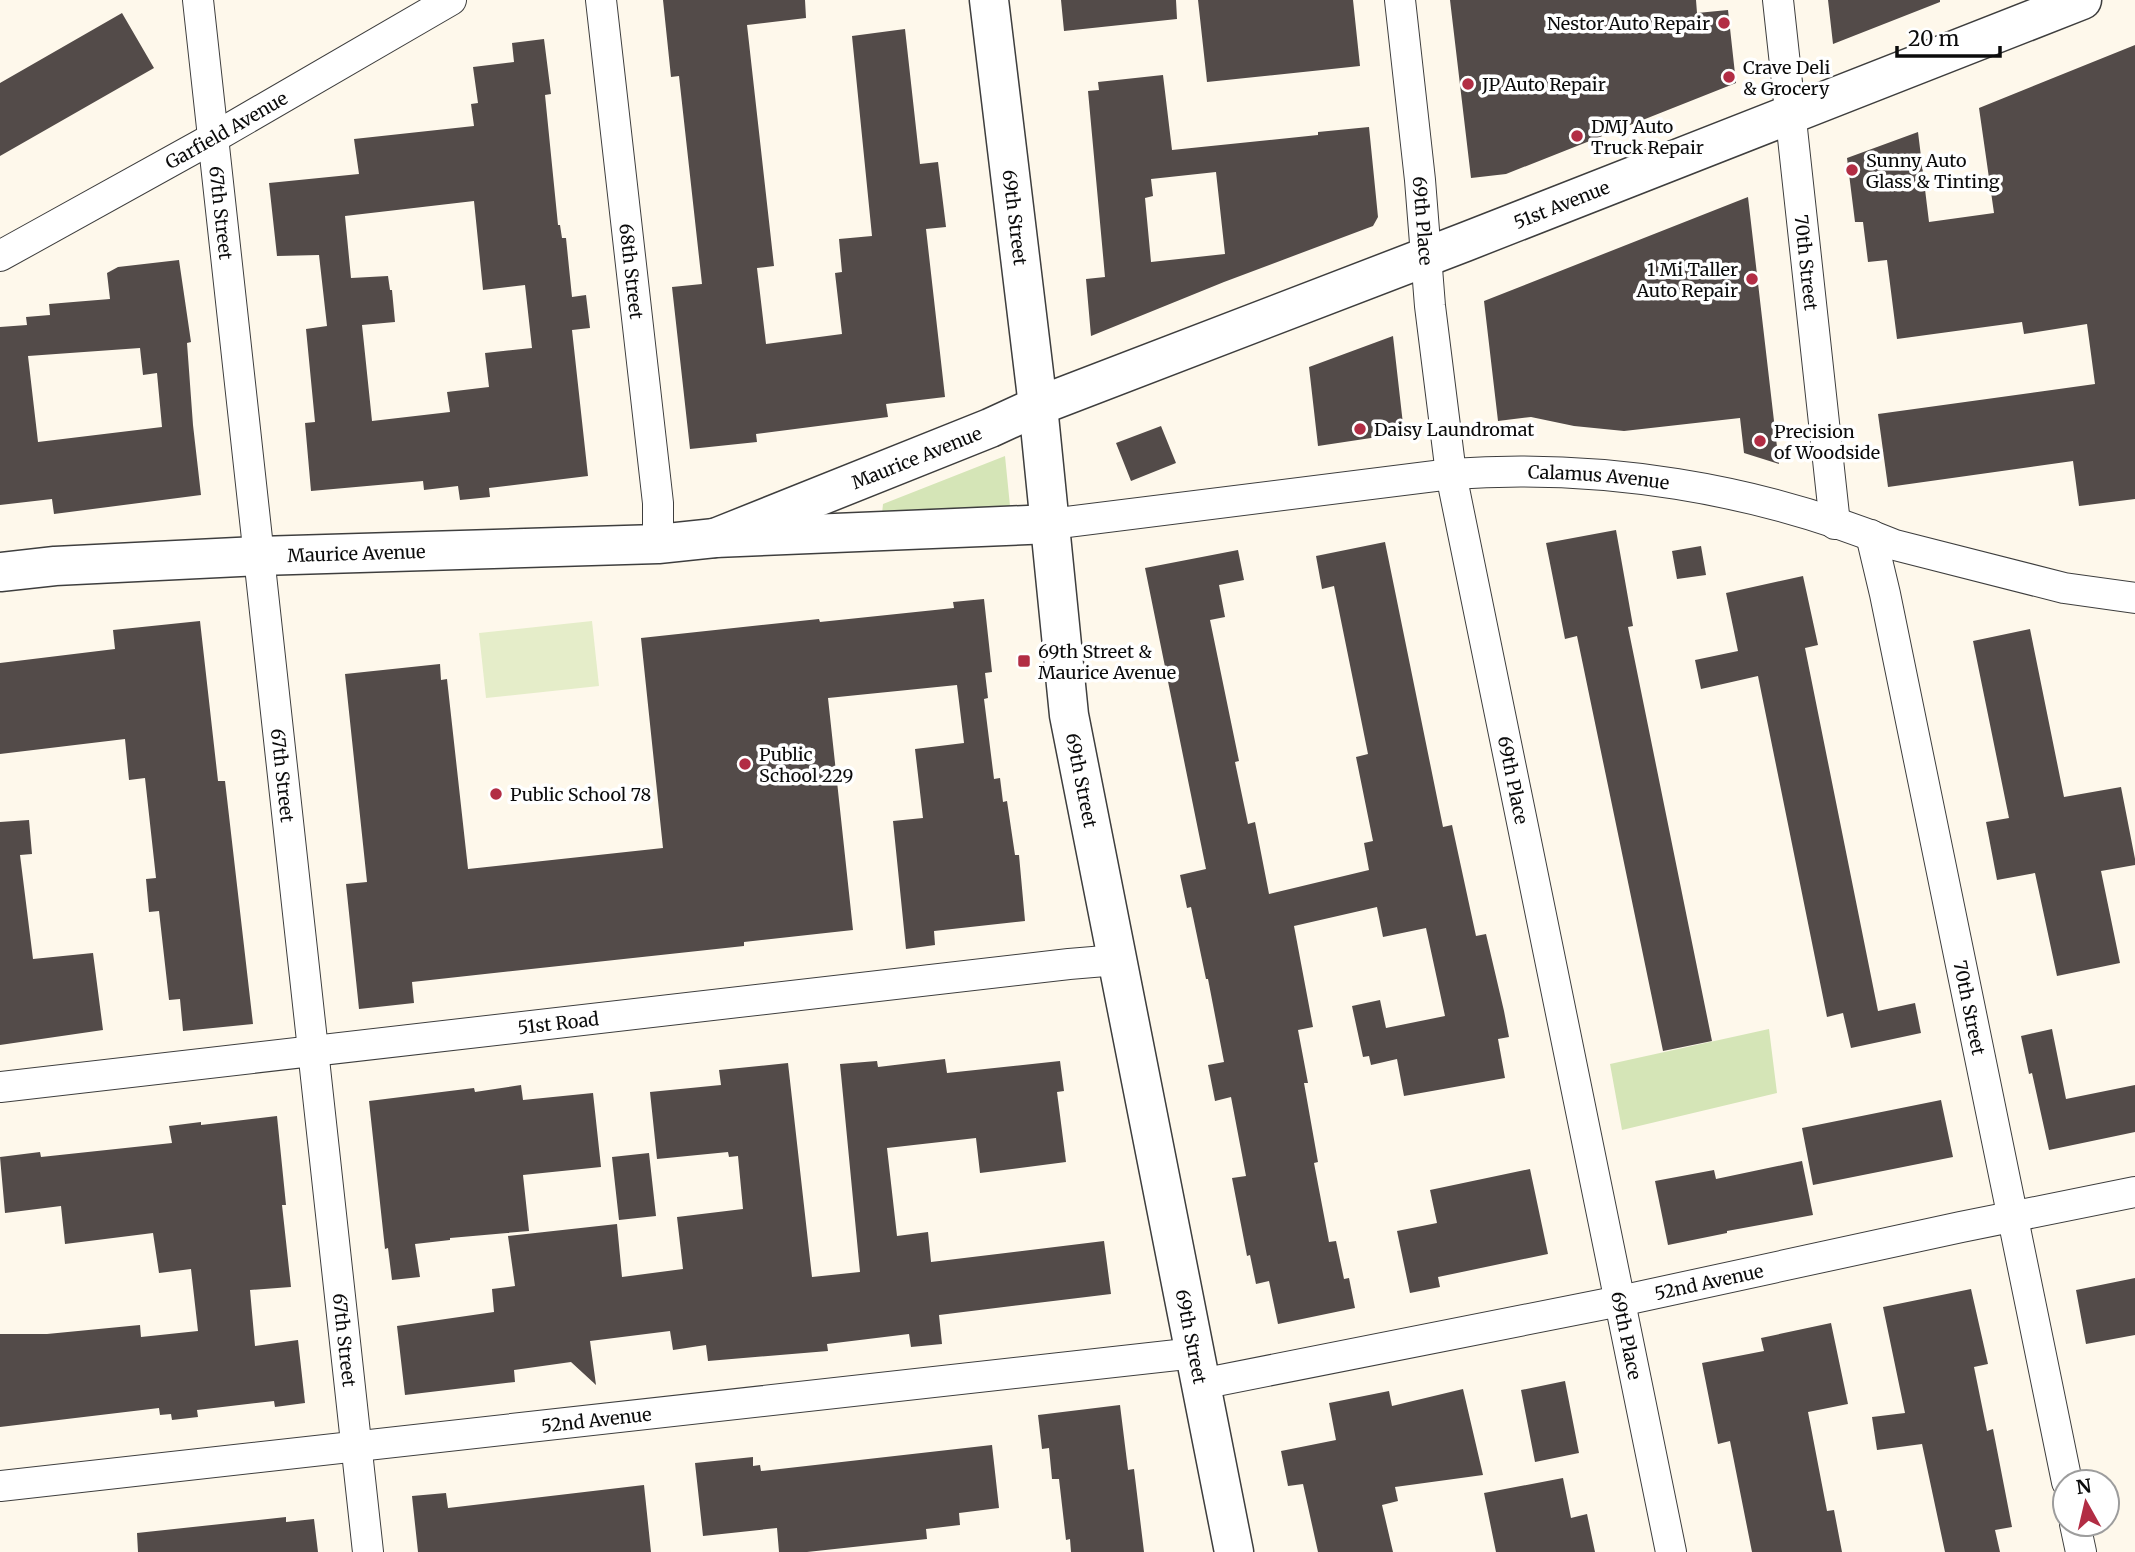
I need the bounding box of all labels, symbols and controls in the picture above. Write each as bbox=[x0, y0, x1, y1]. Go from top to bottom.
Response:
place label: Nestor Auto Repair bbox=[1547, 12, 1710, 35]
scale bar bbox=[1897, 14, 2000, 58]
marker: Nestor Auto Repair bbox=[1716, 15, 1732, 31]
text: 20 m bbox=[1908, 25, 1960, 52]
place label: Crave Deli & Grocery bbox=[1743, 56, 1831, 100]
marker: Crave Deli & Grocery bbox=[1721, 69, 1737, 85]
place label: JP Auto Repair bbox=[1481, 73, 1606, 96]
marker: JP Auto Repair bbox=[1460, 76, 1476, 92]
street label: Garfield Avenue bbox=[161, 86, 291, 174]
place label: DMJ Auto Truck Repair bbox=[1591, 115, 1704, 159]
marker: DMJ Auto Truck Repair bbox=[1569, 128, 1585, 144]
place label: Sunny Auto Glass & Tinting bbox=[1866, 149, 2000, 193]
marker: Sunny Auto Glass & Tinting bbox=[1844, 162, 1860, 178]
street label: 67th Street bbox=[205, 165, 238, 261]
street label: 69th Street bbox=[998, 168, 1032, 266]
street label: 69th Place bbox=[1408, 175, 1438, 266]
street label: 51st Avenue bbox=[1510, 175, 1613, 233]
street label: 70th Street bbox=[1790, 213, 1823, 311]
street label: 68th Street bbox=[615, 222, 649, 320]
place label: 1 Mi Taller Auto Repair bbox=[1636, 258, 1738, 302]
marker: 1 Mi Taller Auto Repair bbox=[1744, 271, 1760, 287]
place label: Daisy Laundromat bbox=[1374, 418, 1534, 441]
place label: Precision of Woodside bbox=[1774, 420, 1880, 464]
street label: Maurice Avenue bbox=[848, 421, 985, 494]
marker: Daisy Laundromat bbox=[1352, 421, 1368, 437]
marker: Precision of Woodside bbox=[1752, 433, 1768, 449]
street label: Calamus Avenue bbox=[1528, 460, 1671, 494]
street label: Maurice Avenue bbox=[287, 539, 426, 567]
place label: 69th Street & Maurice Avenue bbox=[1038, 640, 1176, 684]
marker: 69th Street & Maurice Avenue bbox=[1016, 653, 1032, 669]
street label: 67th Street bbox=[266, 727, 299, 823]
street label: 69th Street bbox=[1061, 731, 1102, 830]
street label: 69th Place bbox=[1493, 734, 1534, 826]
place label: Public School 229 bbox=[759, 743, 853, 787]
marker: Public School 229 bbox=[737, 756, 753, 772]
place label: Public School 78 bbox=[510, 783, 651, 806]
marker: Public School 78 bbox=[488, 786, 504, 802]
street label: 70th Street bbox=[1949, 958, 1991, 1057]
street label: 51st Road bbox=[516, 1007, 600, 1039]
street label: 52nd Avenue bbox=[1652, 1259, 1765, 1305]
street label: 69th Street bbox=[1171, 1287, 1212, 1386]
street label: 69th Place bbox=[1607, 1289, 1647, 1382]
street label: 67th Street bbox=[328, 1292, 361, 1388]
street label: 52nd Avenue bbox=[540, 1402, 653, 1437]
north arrow bbox=[2051, 1468, 2121, 1538]
text: N bbox=[2075, 1473, 2093, 1499]

